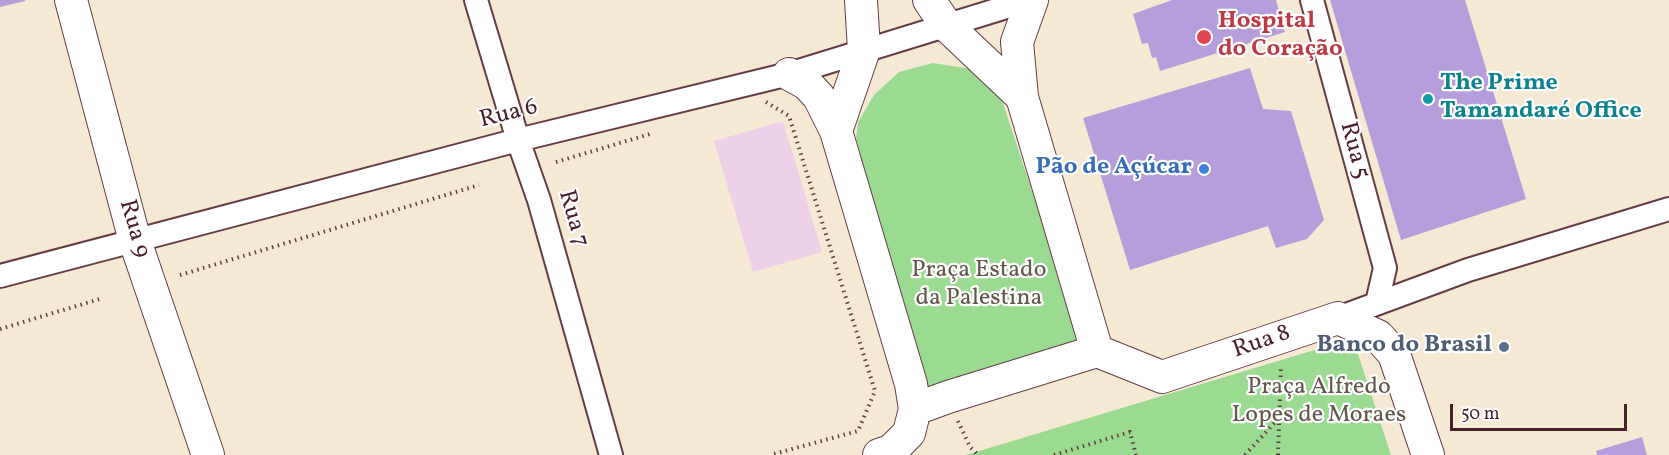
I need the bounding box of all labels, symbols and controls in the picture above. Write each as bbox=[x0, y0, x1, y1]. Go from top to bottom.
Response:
place label: Hospital do Coração bbox=[1218, 9, 1343, 65]
marker: Hospital do Coração bbox=[1195, 28, 1213, 46]
place label: The Prime Tamandaré Office bbox=[1440, 71, 1642, 127]
marker: The Prime Tamandaré Office bbox=[1421, 92, 1435, 106]
street label: Rua 6 bbox=[477, 94, 541, 136]
street label: Rua 5 bbox=[1332, 119, 1374, 183]
place label: Pão de Açúcar bbox=[1035, 155, 1192, 183]
marker: Pão de Açúcar bbox=[1197, 162, 1211, 176]
street label: Rua 7 bbox=[550, 187, 594, 251]
street label: Rua 9 bbox=[111, 197, 155, 261]
park label: Praça Estado da Palestina bbox=[912, 258, 1046, 314]
street label: Rua 8 bbox=[1229, 320, 1295, 366]
place label: Banco do Brasil bbox=[1316, 333, 1492, 361]
marker: Banco do Brasil bbox=[1497, 340, 1511, 354]
park label: Praça Alfredo Lopes de Moraes bbox=[1232, 375, 1406, 431]
scale bar bbox=[1453, 392, 1630, 430]
text: 50 m bbox=[1461, 402, 1500, 427]

